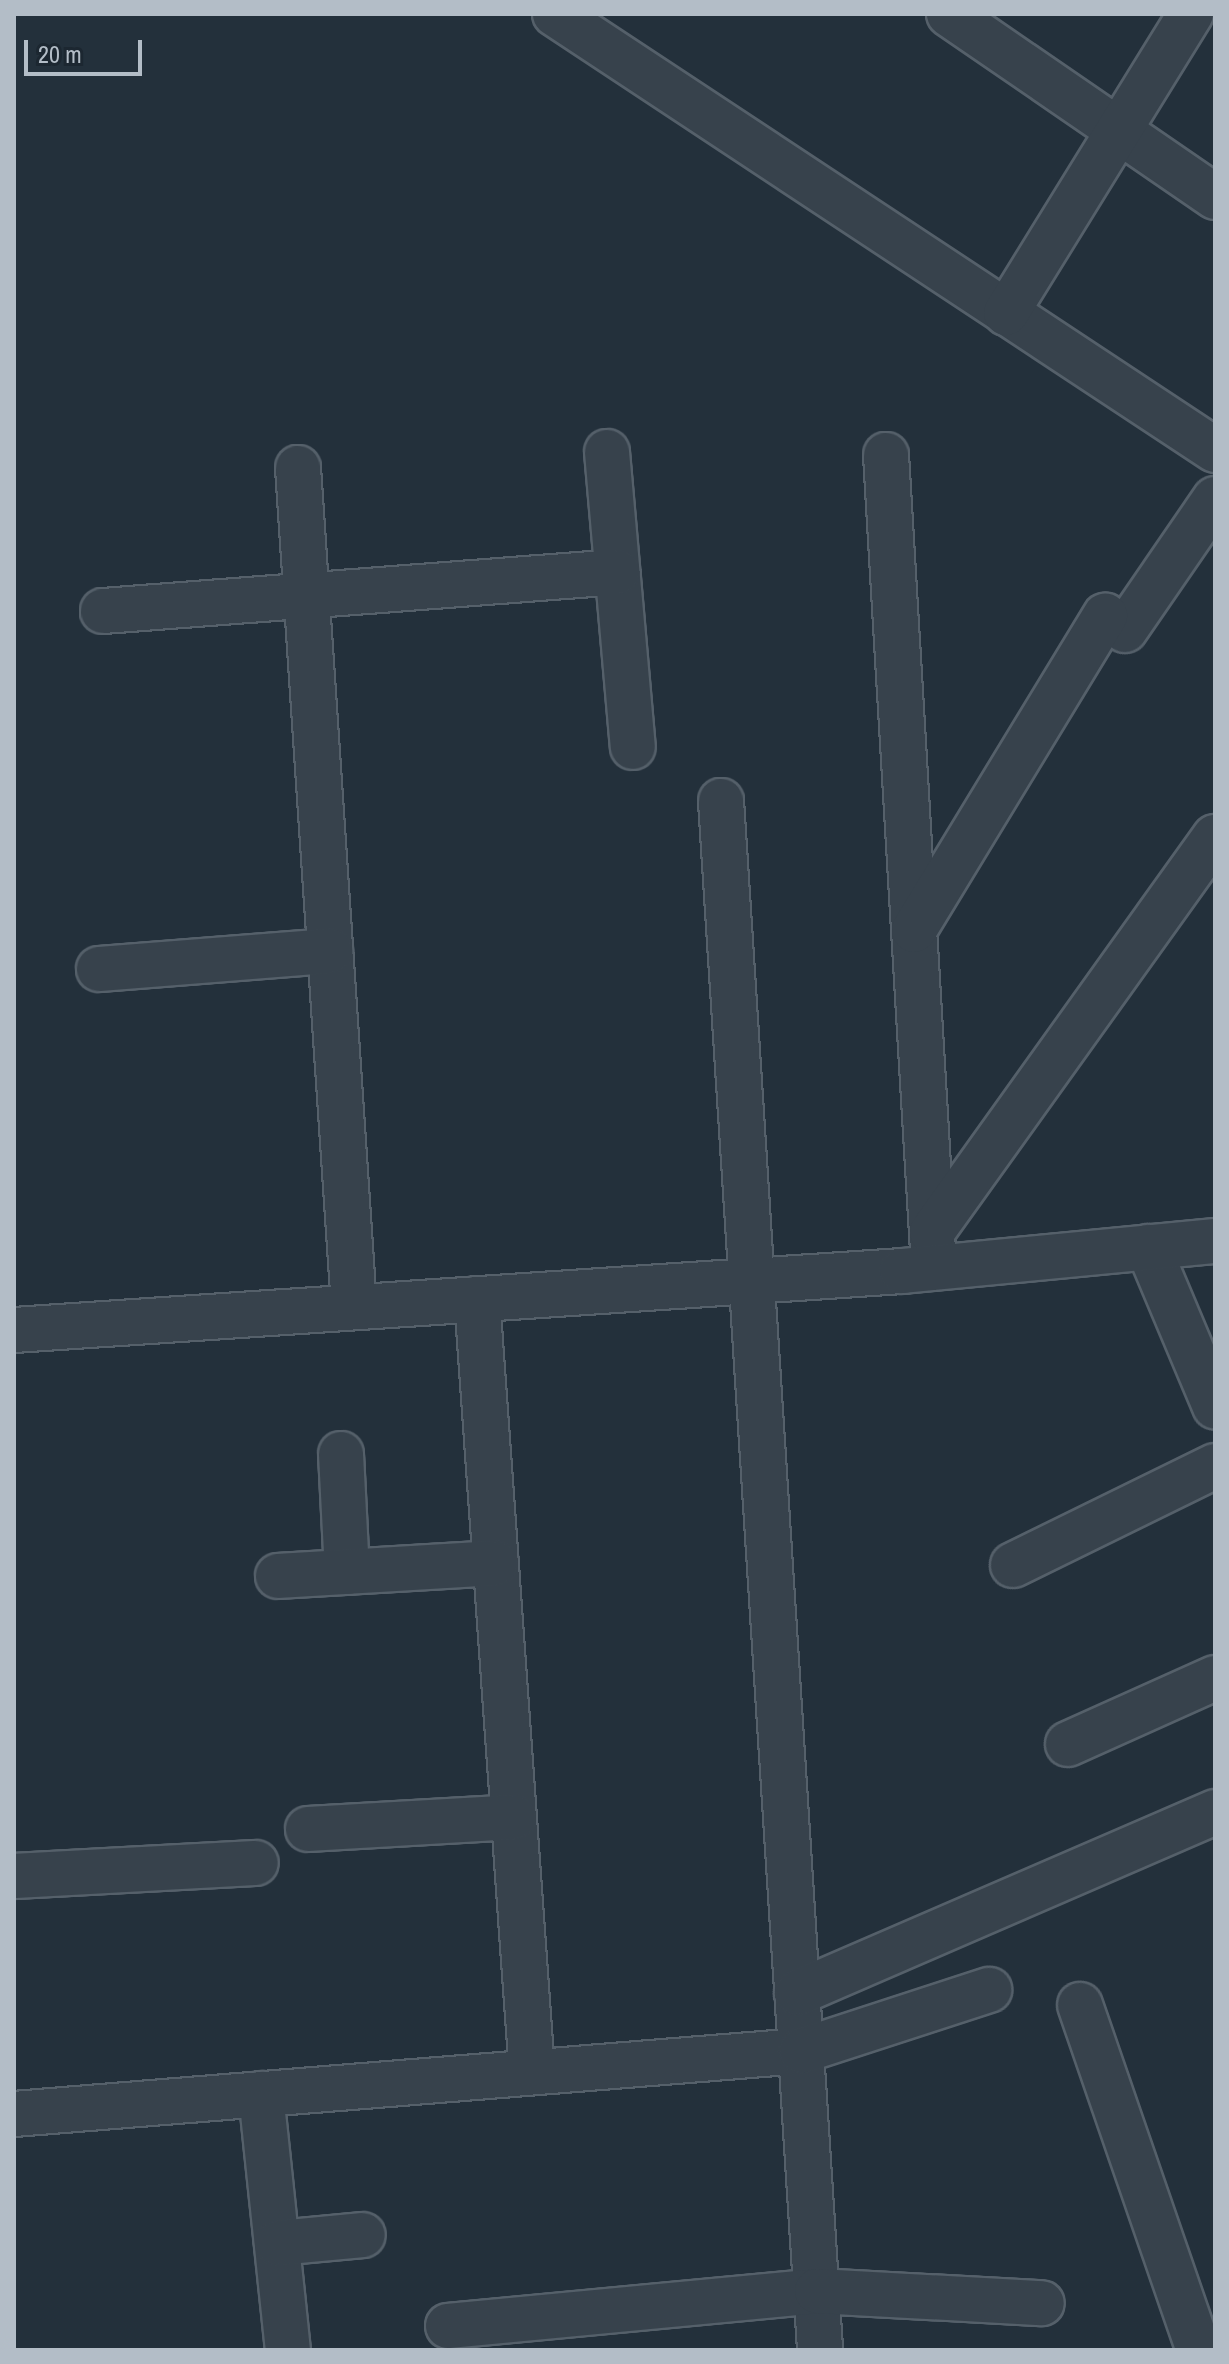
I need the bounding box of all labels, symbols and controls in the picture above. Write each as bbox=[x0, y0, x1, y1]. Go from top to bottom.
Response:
scale bar bbox=[28, 24, 146, 74]
text: 20 m bbox=[38, 38, 82, 70]

